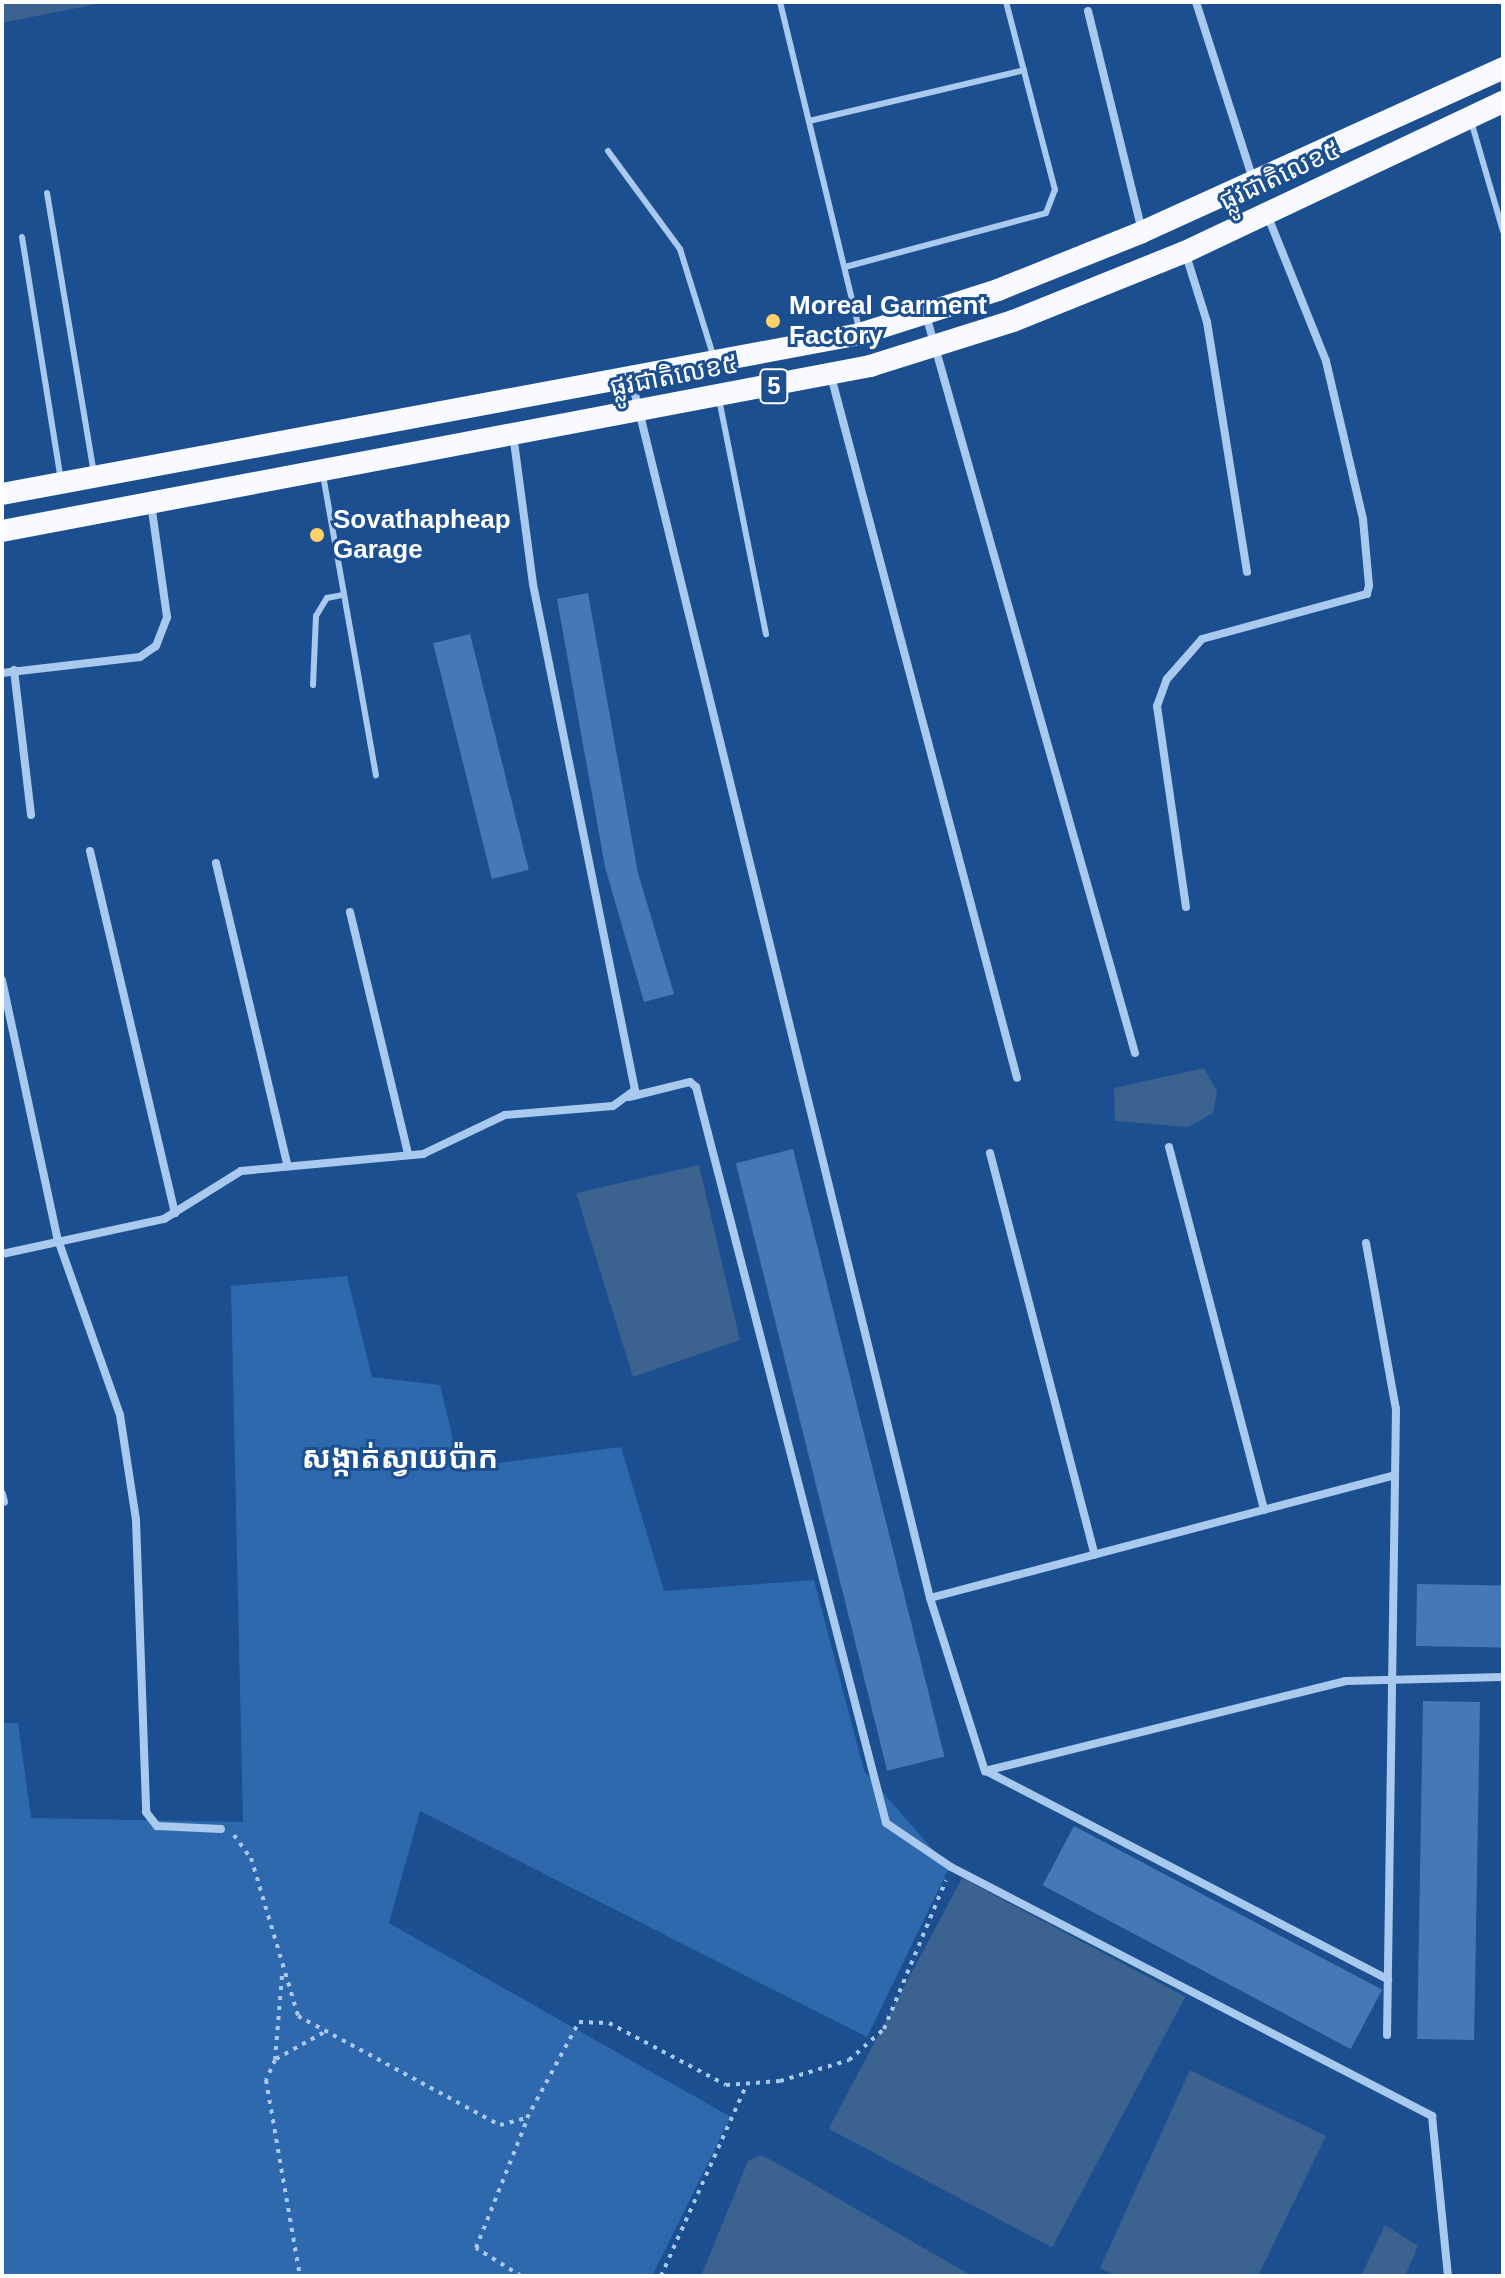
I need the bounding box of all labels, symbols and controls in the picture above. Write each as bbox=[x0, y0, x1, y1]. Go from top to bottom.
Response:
street label: ផ្លូវជាតិលេខ៥ bbox=[1214, 134, 1346, 218]
place label: Moreal Garment Factory bbox=[789, 290, 987, 352]
marker: Moreal Garment Factory bbox=[764, 312, 782, 330]
street label: ផ្លូវជាតិលេខ៥ bbox=[607, 348, 741, 404]
road number: 5 bbox=[758, 366, 790, 406]
place label: Sovathapheap Garage bbox=[333, 504, 511, 566]
marker: Sovathapheap Garage bbox=[308, 526, 326, 544]
district label: សង្កាត់ស្វាយប៉ាក bbox=[302, 1440, 498, 1476]

